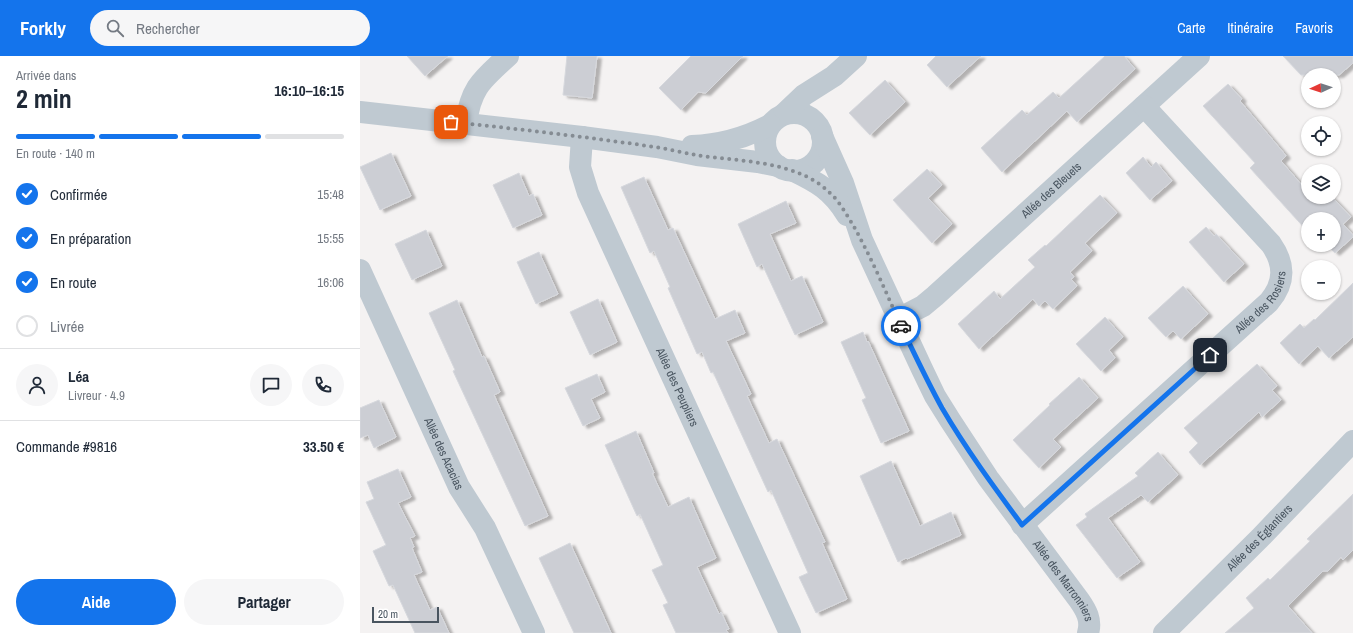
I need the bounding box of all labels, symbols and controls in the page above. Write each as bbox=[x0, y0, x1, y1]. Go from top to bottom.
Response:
search box bbox=[90, 10, 370, 46]
text: Forkly bbox=[20, 15, 66, 41]
icon: search bbox=[104, 17, 126, 39]
text: Rechercher bbox=[136, 18, 200, 39]
text: Carte bbox=[1177, 19, 1205, 37]
text: Itinéraire bbox=[1227, 19, 1273, 37]
text: Favoris bbox=[1295, 19, 1333, 37]
text: Arrivée dans bbox=[16, 67, 76, 84]
north arrow bbox=[1301, 68, 1341, 108]
map controls bbox=[1301, 68, 1341, 300]
text: 16:10–16:15 bbox=[274, 80, 344, 101]
text: 2 min bbox=[16, 81, 72, 116]
pin bbox=[434, 105, 468, 139]
icon: bag bbox=[440, 111, 462, 133]
button: locate bbox=[1301, 116, 1341, 156]
text: En route · 140 m bbox=[16, 145, 95, 162]
street label: Allée des Bleuets bbox=[1017, 159, 1085, 222]
button: layers bbox=[1301, 164, 1341, 204]
icon: check bbox=[16, 183, 38, 205]
text: Confirmée bbox=[50, 184, 107, 205]
text: 15:48 bbox=[317, 186, 344, 203]
button: + bbox=[1301, 212, 1341, 252]
icon: check bbox=[16, 227, 38, 249]
text: En préparation bbox=[50, 228, 131, 249]
text: 15:55 bbox=[317, 230, 344, 247]
button: − bbox=[1301, 260, 1341, 300]
icon: check bbox=[16, 271, 38, 293]
street label: Allée des Rosiers bbox=[1231, 271, 1289, 338]
text: En route bbox=[50, 272, 97, 293]
text: 16:06 bbox=[317, 274, 344, 291]
courier bbox=[881, 306, 921, 346]
icon: car bbox=[890, 315, 912, 337]
text: Livrée bbox=[50, 316, 84, 337]
pin bbox=[1193, 338, 1227, 372]
street label: Allée des Peupliers bbox=[652, 344, 702, 429]
icon: home bbox=[1199, 344, 1221, 366]
button: person bbox=[16, 364, 58, 406]
button: chat bbox=[250, 364, 292, 406]
button: phone bbox=[302, 364, 344, 406]
text: Léa bbox=[68, 366, 89, 387]
text: Livreur · 4.9 bbox=[68, 387, 125, 404]
street label: Allée des Acacias bbox=[420, 414, 467, 493]
text: Commande #9816 bbox=[16, 436, 117, 457]
text: 33.50 € bbox=[303, 436, 344, 457]
street label: Allée des Églantiers bbox=[1222, 501, 1296, 575]
street label: Allée des Marronniers bbox=[1028, 536, 1097, 623]
button: Aide bbox=[16, 579, 176, 625]
button: Partager bbox=[184, 579, 344, 625]
scale bar bbox=[372, 605, 439, 624]
text: 20 m bbox=[378, 607, 398, 621]

